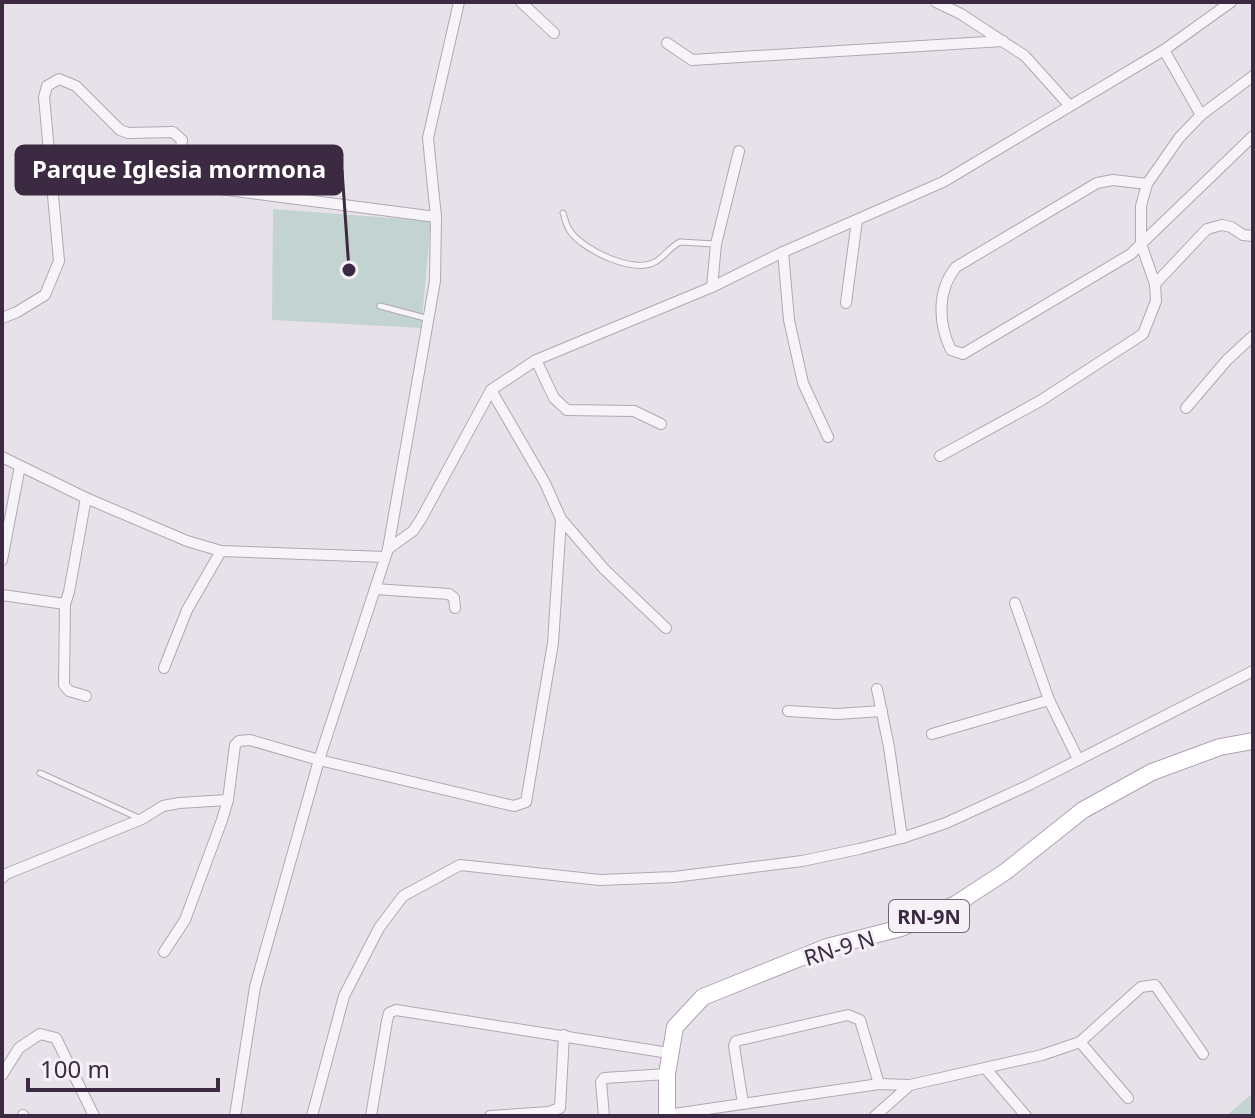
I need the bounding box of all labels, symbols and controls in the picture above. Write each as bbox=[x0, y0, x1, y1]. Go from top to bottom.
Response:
callout: Parque Iglesia mormona bbox=[16, 146, 342, 194]
text: Parque Iglesia mormona bbox=[32, 152, 326, 185]
road number: RN-9N bbox=[889, 900, 969, 932]
street label: RN-9 N bbox=[800, 922, 878, 972]
scale bar bbox=[28, 1042, 218, 1092]
text: 100 m bbox=[40, 1052, 110, 1085]

